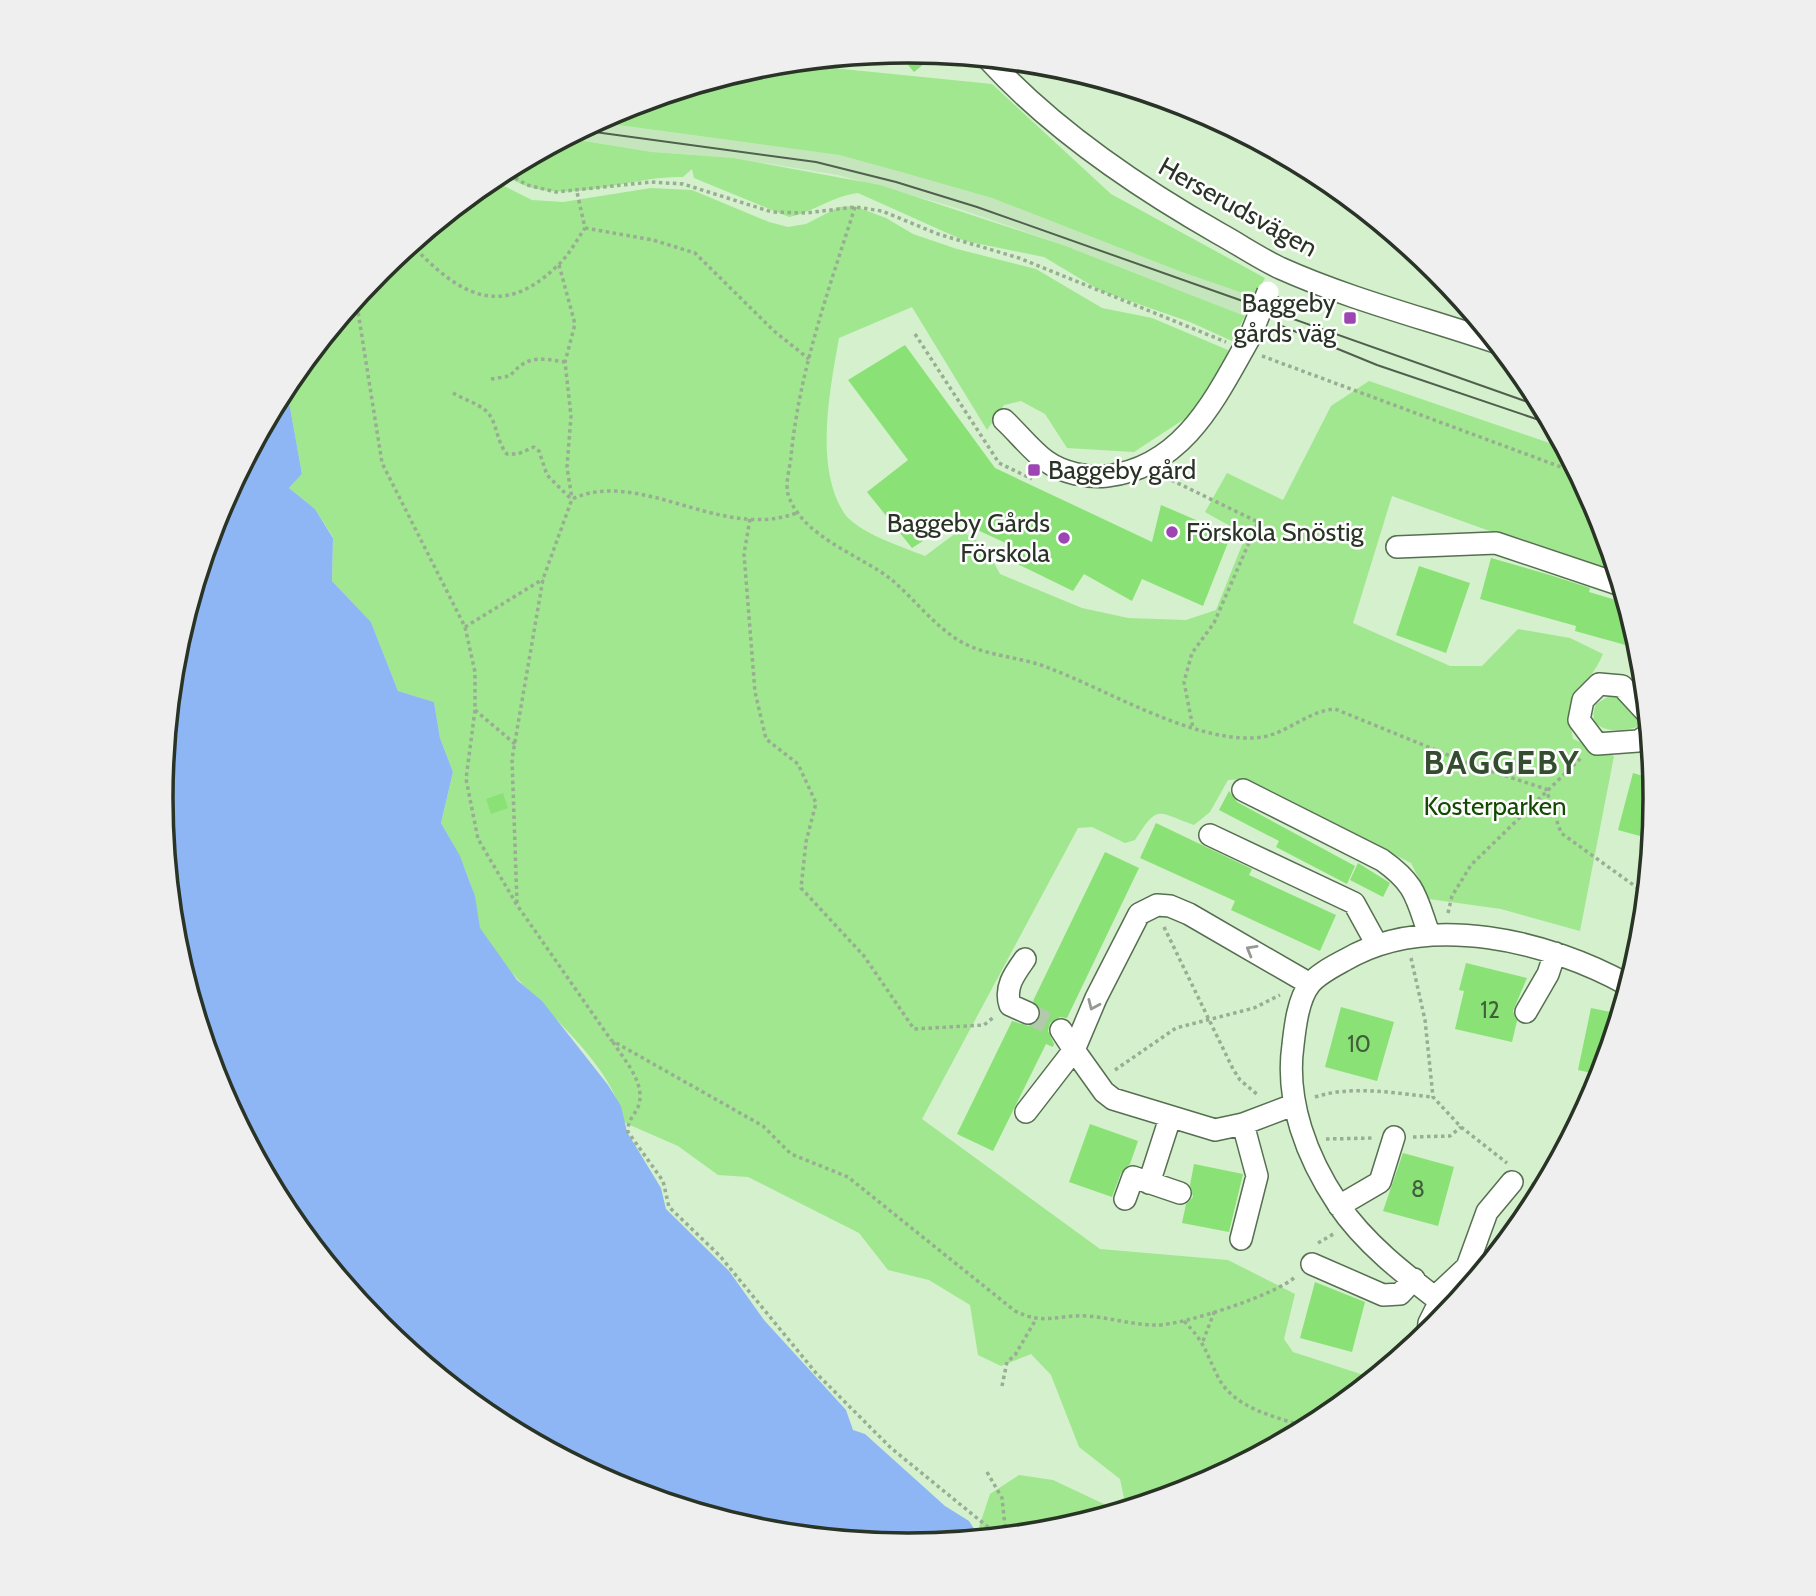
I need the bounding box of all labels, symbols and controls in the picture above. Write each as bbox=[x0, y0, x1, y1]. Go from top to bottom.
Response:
street label: Herserudsvägen bbox=[1153, 150, 1323, 264]
place label: Baggeby gårds väg bbox=[1234, 287, 1337, 349]
marker: Baggeby gårds väg bbox=[1342, 310, 1358, 326]
place label: Baggeby gård bbox=[1048, 454, 1196, 486]
marker: Baggeby gård bbox=[1026, 462, 1042, 478]
place label: Baggeby Gårds Förskola bbox=[887, 507, 1051, 569]
place label: Förskola Snöstig bbox=[1186, 516, 1364, 548]
marker: Förskola Snöstig bbox=[1164, 524, 1180, 540]
marker: Baggeby Gårds Förskola bbox=[1056, 530, 1072, 546]
district label: BAGGEBY bbox=[1423, 742, 1581, 782]
park label: Kosterparken bbox=[1423, 790, 1567, 822]
one-way arrow bbox=[1245, 945, 1258, 958]
house number: 12 bbox=[1480, 996, 1500, 1024]
one-way arrow bbox=[1087, 998, 1101, 1011]
house number: 10 bbox=[1347, 1030, 1371, 1058]
house number: 8 bbox=[1411, 1175, 1425, 1203]

